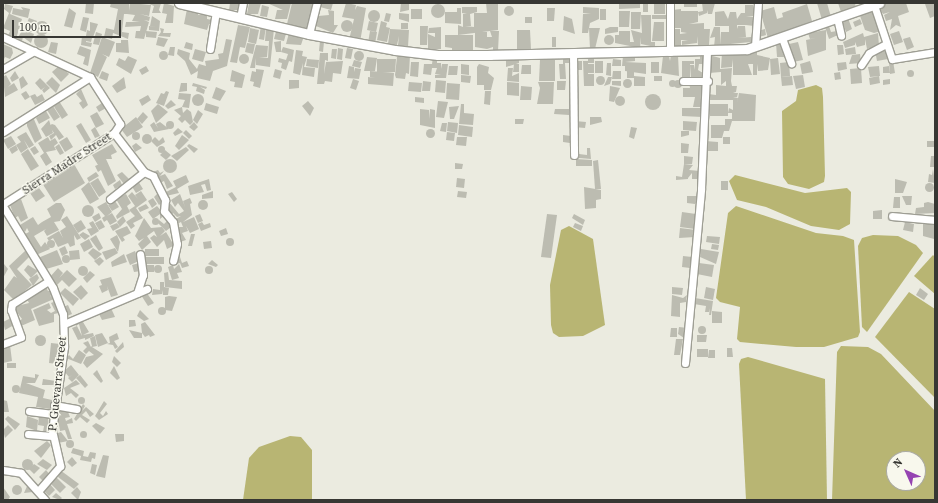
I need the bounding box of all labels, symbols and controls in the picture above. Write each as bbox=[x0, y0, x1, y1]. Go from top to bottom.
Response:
scale bar bbox=[14, 12, 123, 38]
text: 100 m bbox=[19, 19, 51, 35]
street label: Sierra Madre Street bbox=[20, 130, 114, 198]
street label: P. Guevarra Street bbox=[46, 336, 70, 432]
north arrow bbox=[886, 451, 926, 491]
text: N bbox=[890, 455, 906, 471]

